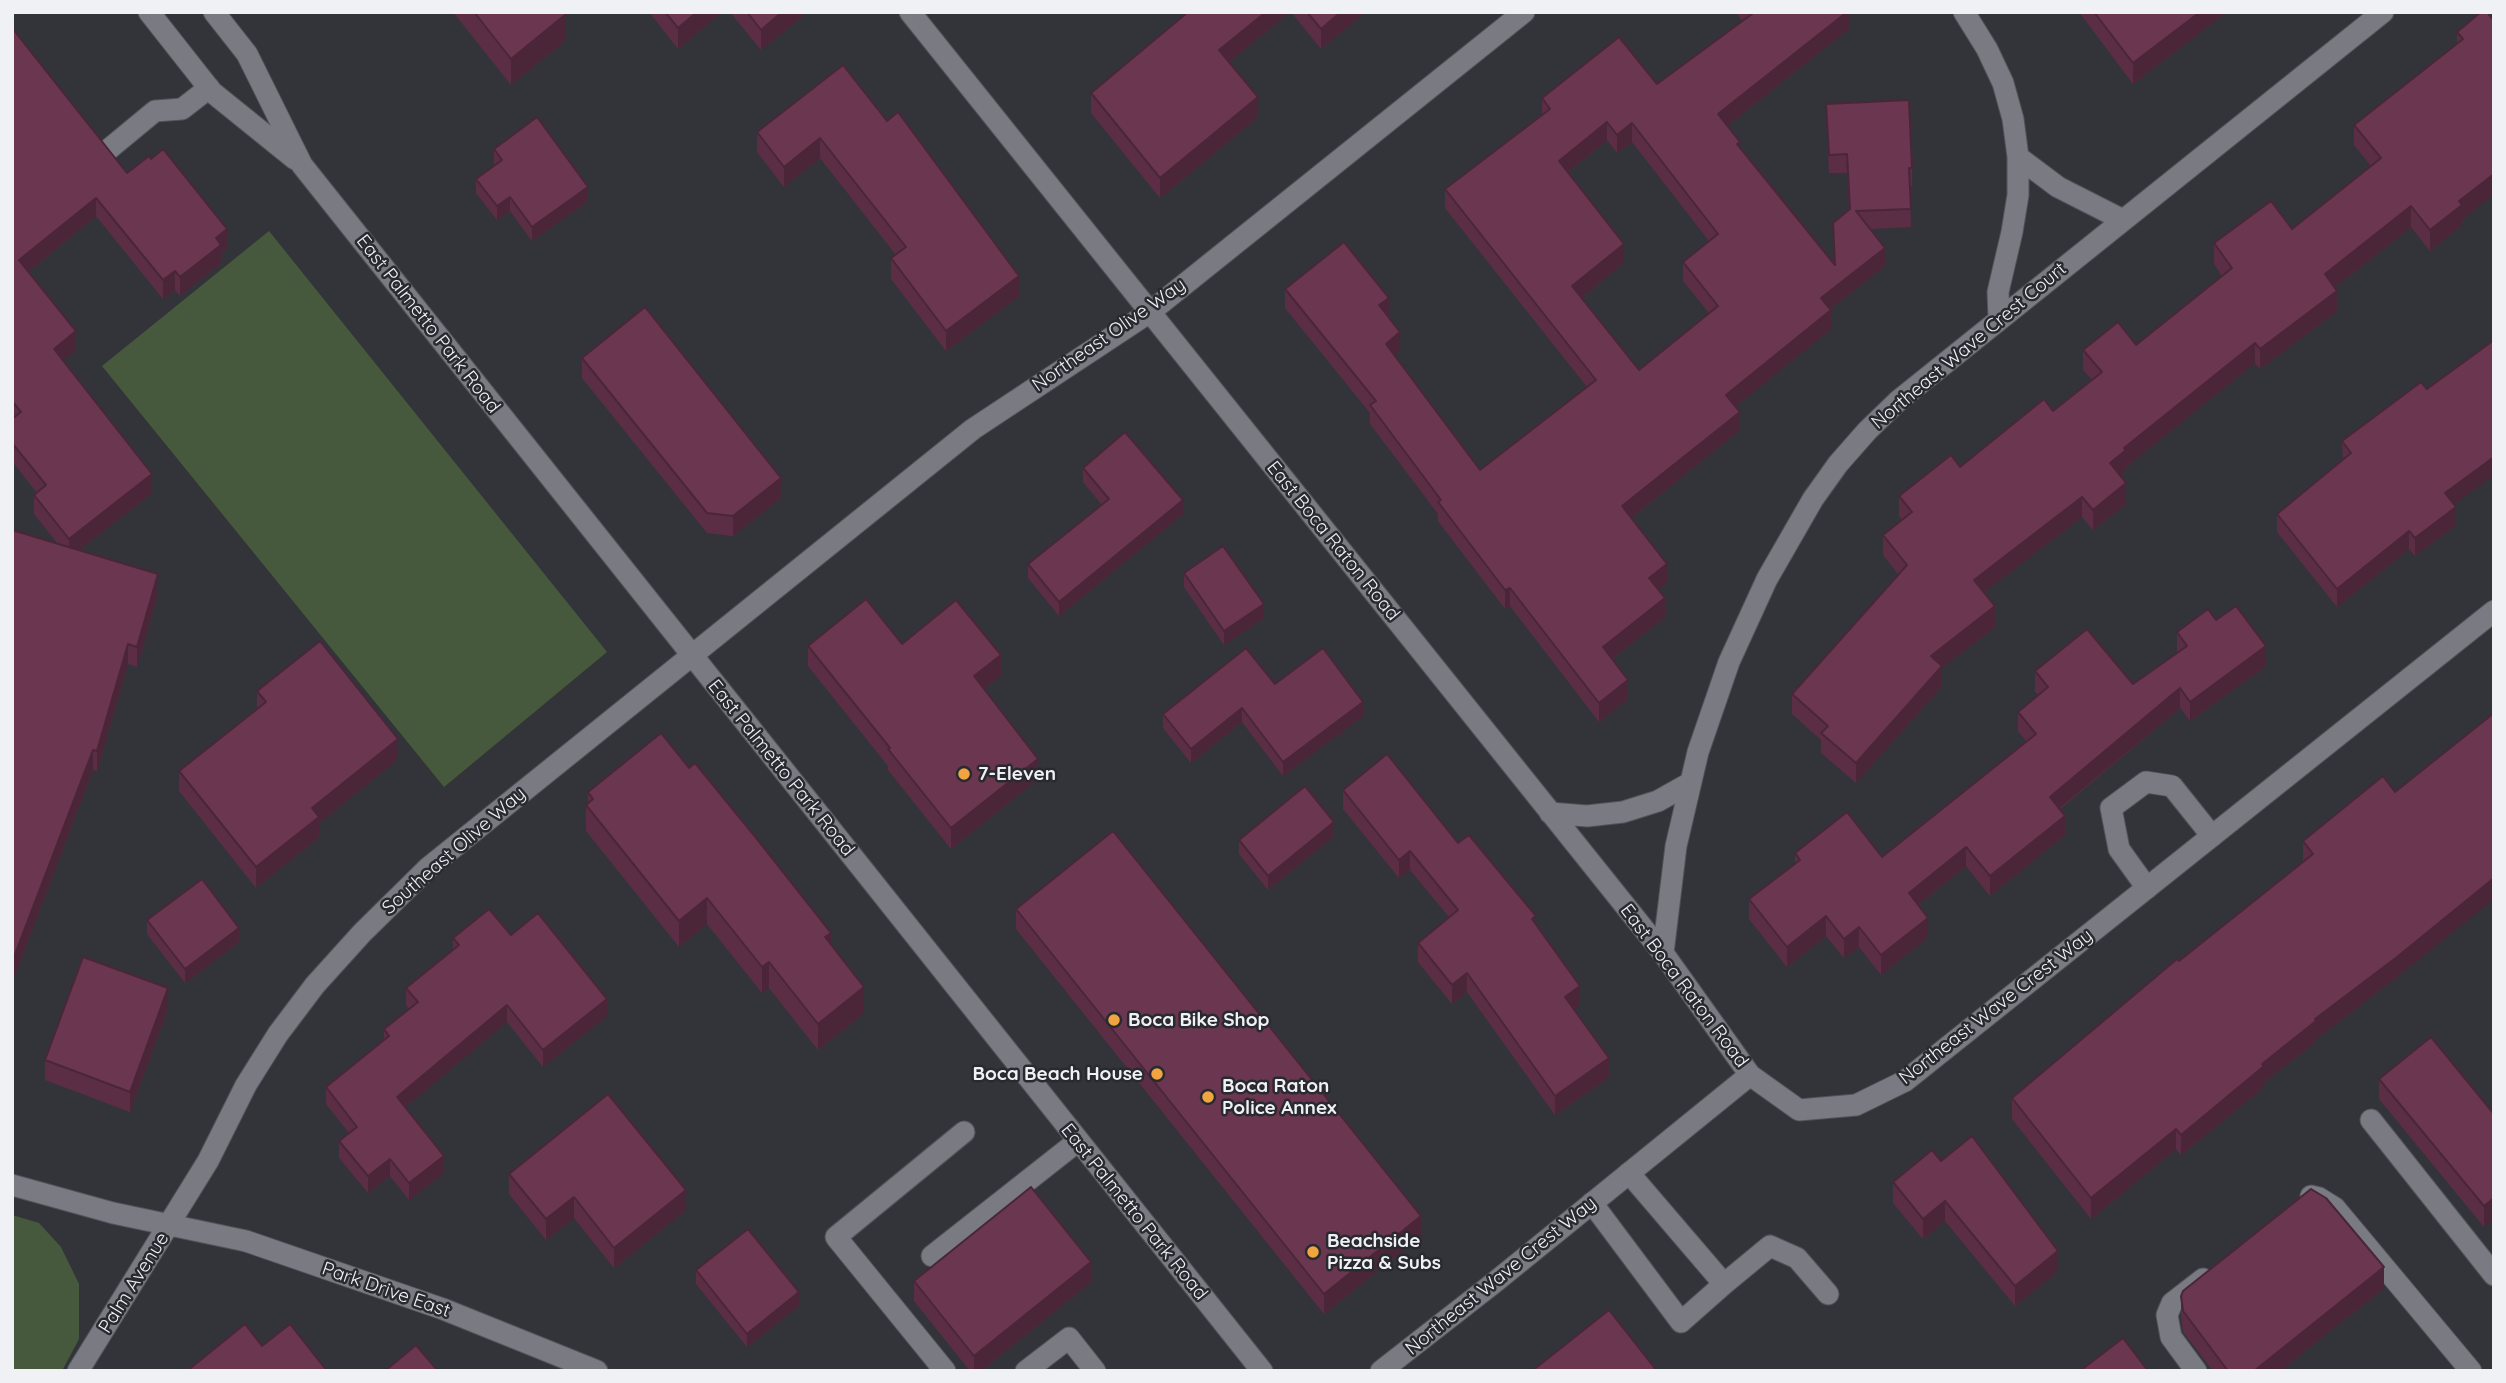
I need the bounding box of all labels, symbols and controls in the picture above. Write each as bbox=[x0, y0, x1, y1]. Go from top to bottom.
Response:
street label: East Palmetto Park Road bbox=[351, 230, 505, 418]
street label: Northeast Wave Crest Court bbox=[1867, 258, 2071, 434]
street label: Northeast Olive Way bbox=[1028, 273, 1190, 397]
street label: East Boca Raton Road bbox=[1262, 457, 1404, 625]
street label: East Palmetto Park Road bbox=[703, 675, 859, 861]
place label: 7-Eleven bbox=[978, 763, 1056, 785]
marker: 7-Eleven bbox=[956, 766, 972, 782]
street label: Southeast Olive Way bbox=[378, 783, 530, 919]
street label: East Boca Raton Road bbox=[1615, 900, 1753, 1072]
street label: Northeast Wave Crest Way bbox=[1895, 924, 2097, 1090]
place label: Boca Bike Shop bbox=[1128, 1009, 1270, 1031]
marker: Boca Bike Shop bbox=[1106, 1012, 1122, 1028]
place label: Boca Beach House bbox=[973, 1063, 1143, 1085]
marker: Boca Beach House bbox=[1149, 1066, 1165, 1082]
place label: Boca Raton Police Annex bbox=[1222, 1075, 1336, 1119]
marker: Boca Raton Police Annex bbox=[1200, 1089, 1216, 1105]
street label: East Palmetto Park Road bbox=[1056, 1119, 1212, 1305]
street label: Northeast Wave Crest Way bbox=[1401, 1192, 1601, 1360]
street label: Palm Avenue bbox=[94, 1228, 174, 1338]
place label: Beachside Pizza & Subs bbox=[1327, 1230, 1441, 1274]
marker: Beachside Pizza & Subs bbox=[1305, 1244, 1321, 1260]
street label: Park Drive East bbox=[319, 1257, 453, 1323]

